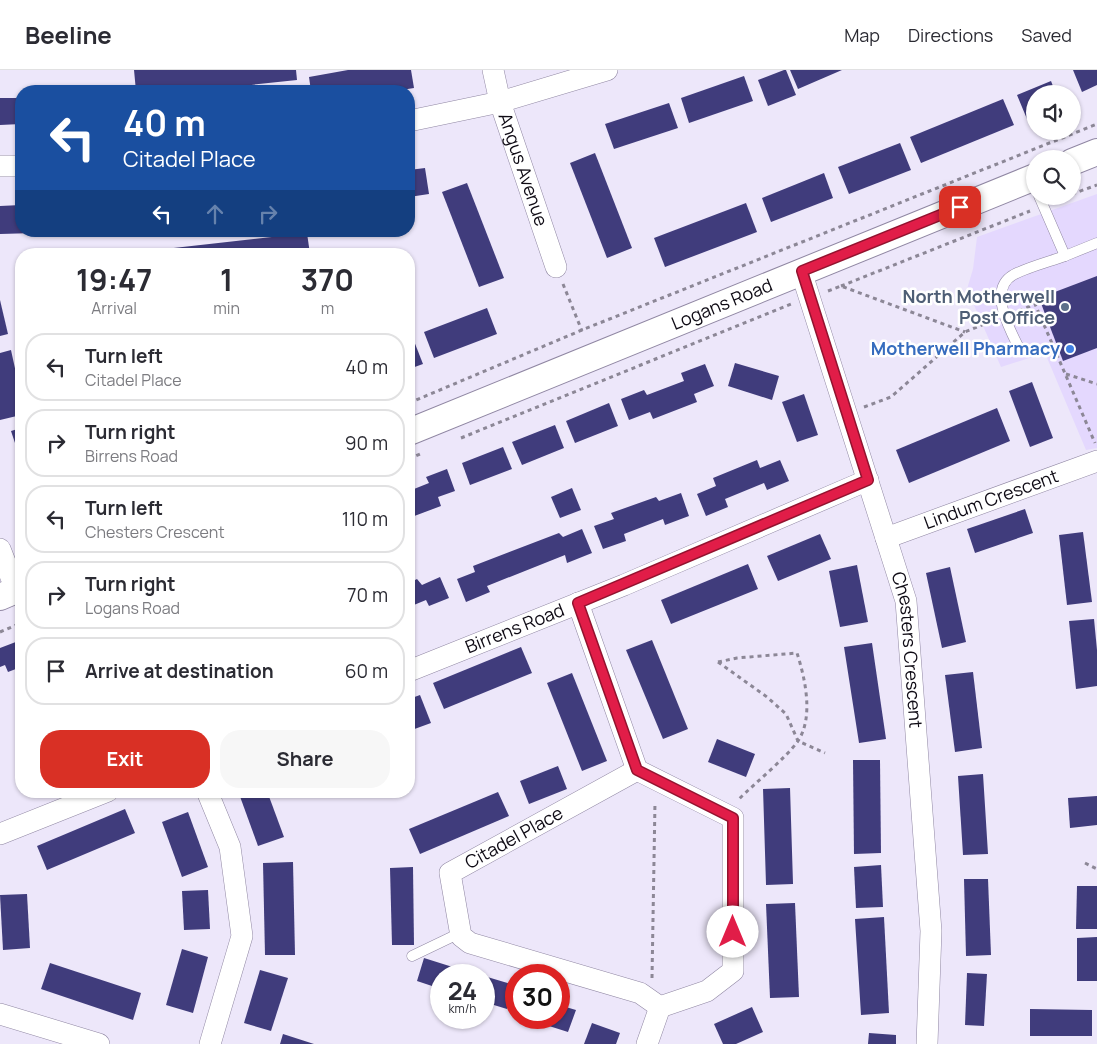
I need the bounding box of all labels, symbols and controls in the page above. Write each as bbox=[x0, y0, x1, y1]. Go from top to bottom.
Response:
text: Beeline bbox=[25, 18, 112, 51]
text: Map bbox=[844, 23, 880, 47]
text: Directions bbox=[908, 23, 993, 47]
text: Saved bbox=[1021, 23, 1072, 47]
map controls bbox=[1026, 85, 1081, 205]
button: sound bbox=[1026, 85, 1081, 140]
text: 40 m bbox=[123, 99, 206, 147]
icon: left bbox=[40, 105, 105, 170]
street label: Angus Avenue bbox=[493, 109, 554, 229]
text: Citadel Place bbox=[123, 144, 256, 174]
button: search bbox=[1026, 150, 1081, 205]
pin bbox=[939, 186, 981, 228]
icon: arrive bbox=[946, 193, 974, 221]
icon: left bbox=[148, 200, 176, 228]
icon: ahead bbox=[201, 200, 229, 228]
icon: right bbox=[254, 200, 282, 228]
text: 19:47 bbox=[76, 259, 152, 300]
text: 1 bbox=[220, 259, 233, 300]
text: 370 bbox=[301, 259, 354, 300]
street label: Logans Road bbox=[668, 272, 776, 335]
place label: North Motherwell Post Office bbox=[903, 284, 1055, 329]
text: Arrival bbox=[91, 297, 137, 319]
text: min bbox=[213, 297, 240, 319]
text: m bbox=[321, 297, 334, 319]
marker: North Motherwell Post Office bbox=[1059, 301, 1071, 313]
place label: Motherwell Pharmacy bbox=[871, 336, 1060, 360]
text: Turn left bbox=[85, 343, 163, 369]
marker: Motherwell Pharmacy bbox=[1064, 343, 1076, 355]
icon: left bbox=[42, 353, 70, 381]
text: 40 m bbox=[345, 354, 388, 380]
text: Citadel Place bbox=[85, 369, 182, 391]
text: Turn right bbox=[85, 419, 175, 445]
icon: right bbox=[42, 429, 70, 457]
text: 90 m bbox=[345, 430, 388, 456]
text: Birrens Road bbox=[85, 445, 178, 467]
street label: Lindum Crescent bbox=[920, 463, 1061, 534]
text: Turn left bbox=[85, 495, 163, 521]
icon: left bbox=[42, 505, 70, 533]
text: 110 m bbox=[342, 506, 388, 532]
text: Chesters Crescent bbox=[85, 521, 225, 543]
street label: Chesters Crescent bbox=[886, 569, 929, 729]
text: Turn right bbox=[85, 571, 175, 597]
icon: right bbox=[42, 581, 70, 609]
text: 70 m bbox=[347, 582, 388, 608]
text: Logans Road bbox=[85, 597, 180, 619]
street label: Birrens Road bbox=[461, 597, 568, 658]
icon: arrive bbox=[42, 657, 70, 685]
text: Arrive at destination bbox=[85, 658, 274, 684]
text: 60 m bbox=[345, 658, 388, 684]
button: Exit bbox=[40, 730, 210, 788]
button: Share bbox=[220, 730, 390, 788]
street label: Citadel Place bbox=[460, 800, 567, 874]
position arrow bbox=[706, 905, 758, 957]
speed limit sign: 30 bbox=[505, 964, 570, 1029]
text: 24 bbox=[448, 973, 477, 1008]
text: km/h bbox=[449, 1000, 476, 1017]

